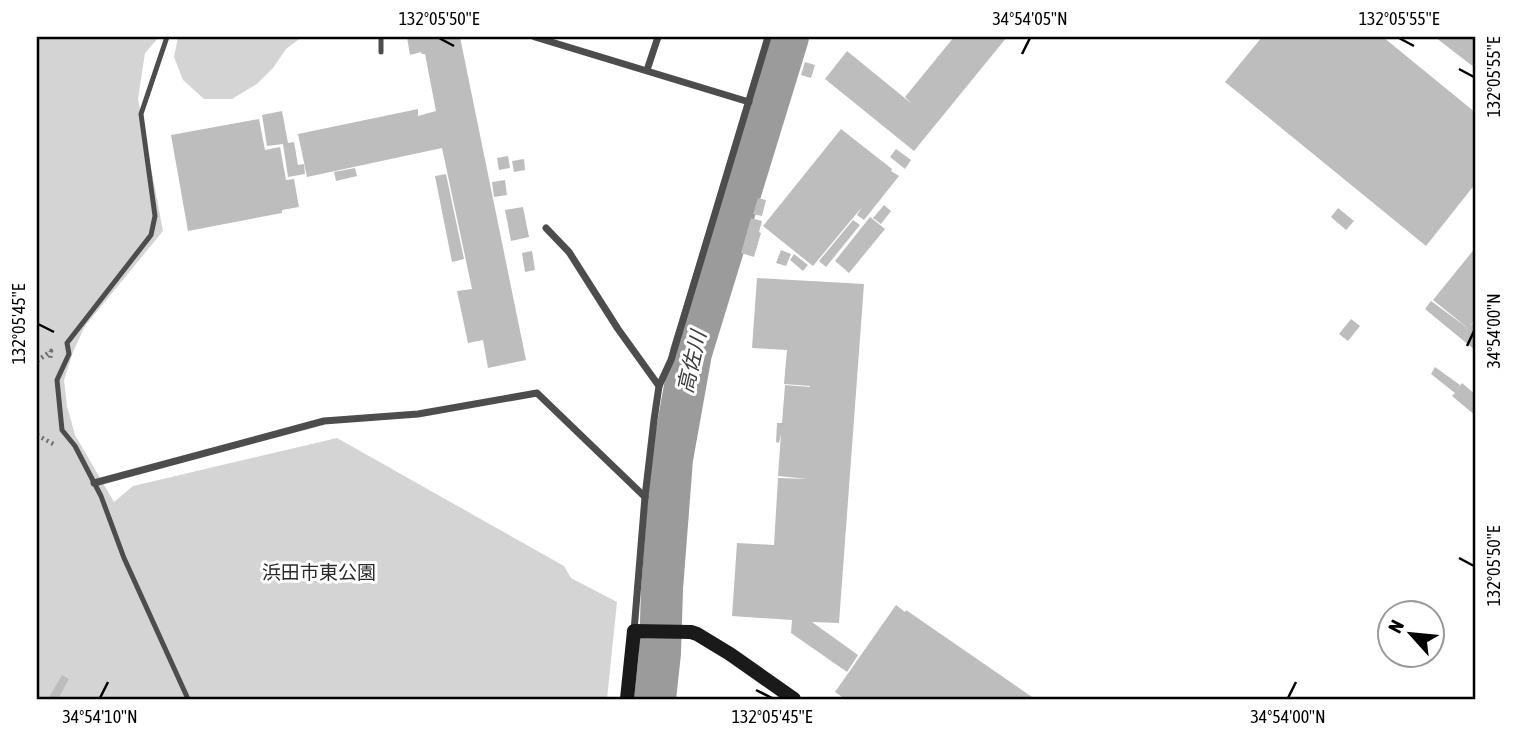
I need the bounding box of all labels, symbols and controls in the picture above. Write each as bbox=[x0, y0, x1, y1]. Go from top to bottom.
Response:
text: 132°05'50"E bbox=[399, 8, 480, 29]
text: 34°54'05"N bbox=[992, 8, 1068, 29]
text: 132°05'55"E bbox=[1359, 8, 1440, 29]
text: 132°05'55"E bbox=[1483, 36, 1504, 117]
text: 132°05'45"E bbox=[8, 283, 29, 364]
text: 34°54'00"N bbox=[1483, 293, 1504, 369]
water label: 高佐川 bbox=[672, 327, 710, 395]
text: 132°05'50"E bbox=[1483, 525, 1504, 606]
park label: 浜田市東公園 bbox=[262, 561, 376, 583]
north arrow bbox=[1376, 600, 1446, 670]
text: N bbox=[1384, 616, 1408, 636]
text: 34°54'10"N bbox=[62, 706, 138, 727]
text: 132°05'45"E bbox=[732, 706, 813, 727]
text: 34°54'00"N bbox=[1250, 706, 1326, 727]

